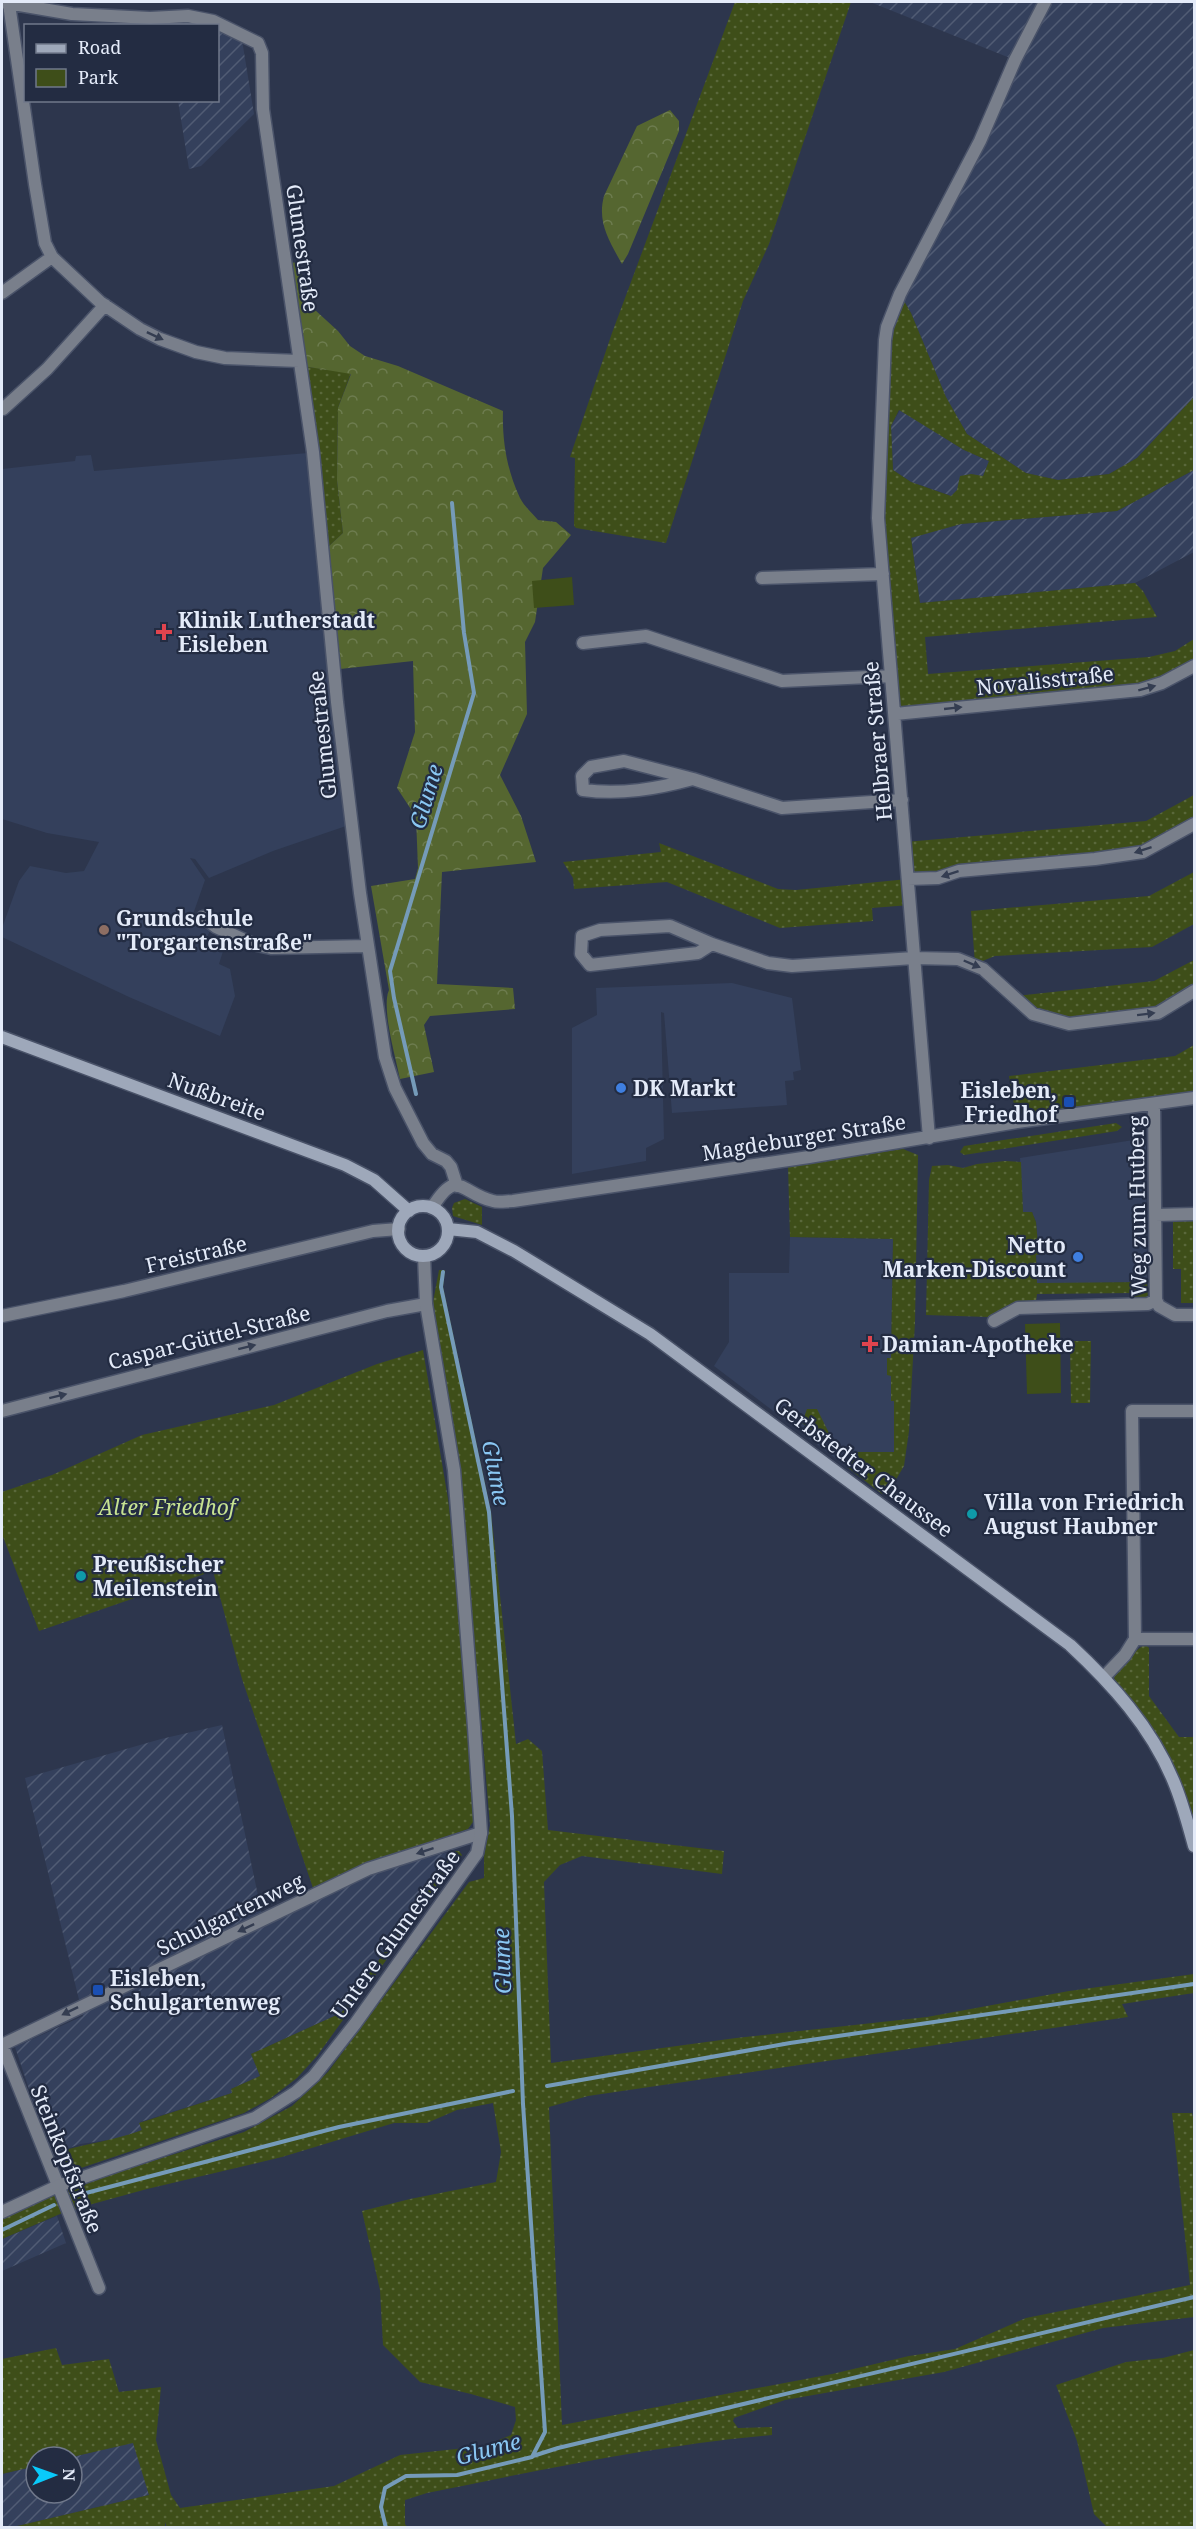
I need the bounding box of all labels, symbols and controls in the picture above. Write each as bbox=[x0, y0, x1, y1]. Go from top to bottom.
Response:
legend bbox=[24, 24, 219, 102]
text: Road bbox=[78, 35, 121, 59]
text: Park bbox=[78, 65, 118, 89]
street label: Glumestraße bbox=[280, 182, 326, 314]
one-way arrow bbox=[146, 332, 163, 341]
place label: Klinik Lutherstadt Eisleben bbox=[178, 606, 376, 658]
marker: Klinik Lutherstadt Eisleben bbox=[155, 623, 173, 641]
street label: Novalisstraße bbox=[975, 659, 1115, 701]
street label: Helbraer Straße bbox=[856, 660, 898, 822]
street label: Glumestraße bbox=[301, 669, 343, 801]
one-way arrow bbox=[1138, 683, 1156, 692]
one-way arrow bbox=[943, 703, 962, 713]
water label: Glume bbox=[401, 760, 449, 832]
one-way arrow bbox=[1134, 846, 1152, 855]
one-way arrow bbox=[941, 870, 959, 879]
place label: Grundschule "Torgartenstraße" bbox=[116, 904, 313, 956]
marker: Grundschule "Torgartenstraße" bbox=[97, 923, 111, 937]
one-way arrow bbox=[963, 959, 981, 969]
one-way arrow bbox=[1137, 1009, 1156, 1019]
street label: Nußbreite bbox=[164, 1065, 270, 1127]
place label: DK Markt bbox=[633, 1074, 736, 1102]
place label: Eisleben, Friedhof bbox=[961, 1076, 1059, 1128]
marker: DK Markt bbox=[614, 1081, 628, 1095]
marker: Eisleben, Friedhof bbox=[1062, 1095, 1076, 1109]
street label: Magdeburger Straße bbox=[700, 1107, 908, 1167]
street label: Weg zum Hutberg bbox=[1121, 1115, 1153, 1297]
street label: Freistraße bbox=[143, 1229, 249, 1279]
place label: Netto Marken-Discount bbox=[883, 1231, 1066, 1283]
marker: Netto Marken-Discount bbox=[1071, 1250, 1085, 1264]
street label: Caspar-Güttel-Straße bbox=[105, 1298, 313, 1376]
place label: Damian-Apotheke bbox=[882, 1330, 1074, 1358]
marker: Damian-Apotheke bbox=[863, 1337, 877, 1351]
one-way arrow bbox=[238, 1342, 256, 1352]
one-way arrow bbox=[49, 1391, 67, 1400]
street label: Gerbstedter Chaussee bbox=[769, 1391, 959, 1543]
water label: Glume bbox=[476, 1438, 518, 1508]
place label: Villa von Friedrich August Haubner bbox=[984, 1488, 1185, 1540]
park label: Alter Friedhof bbox=[97, 1493, 240, 1521]
marker: Villa von Friedrich August Haubner bbox=[965, 1507, 979, 1521]
place label: Preußischer Meilenstein bbox=[93, 1550, 224, 1602]
marker: Preußischer Meilenstein bbox=[74, 1569, 88, 1583]
street label: Untere Glumestraße bbox=[324, 1844, 466, 2024]
one-way arrow bbox=[416, 1846, 434, 1856]
street label: Schulgartenweg bbox=[152, 1866, 309, 1962]
one-way arrow bbox=[238, 1924, 255, 1933]
water label: Glume bbox=[485, 1927, 517, 1995]
place label: Eisleben, Schulgartenweg bbox=[110, 1964, 280, 2016]
marker: Eisleben, Schulgartenweg bbox=[91, 1983, 105, 1997]
one-way arrow bbox=[61, 2006, 78, 2016]
street label: Steinkopfstraße bbox=[24, 2081, 110, 2237]
water label: Glume bbox=[452, 2425, 524, 2471]
north arrow bbox=[24, 2445, 84, 2505]
text: N bbox=[58, 2468, 80, 2482]

